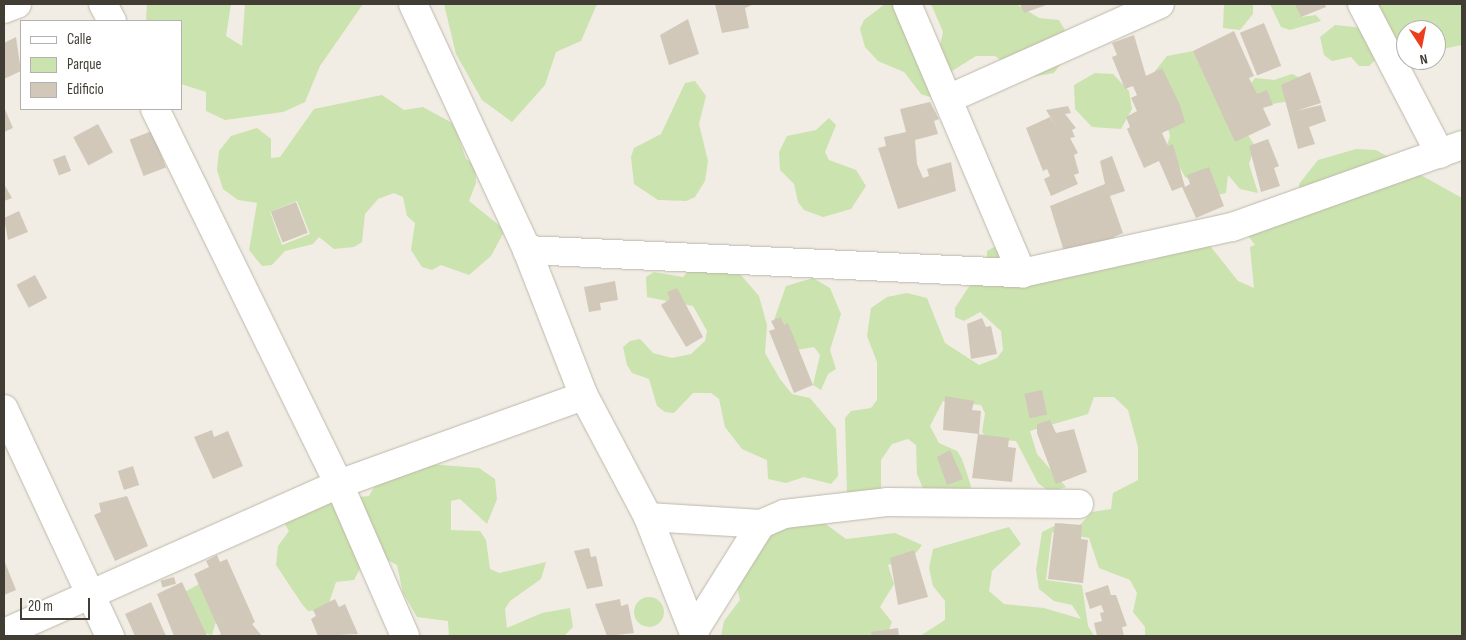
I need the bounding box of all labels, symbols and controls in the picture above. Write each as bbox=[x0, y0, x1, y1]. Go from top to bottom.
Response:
legend bbox=[20, 20, 182, 110]
north arrow bbox=[1396, 20, 1446, 70]
text: Calle bbox=[67, 30, 91, 49]
text: N bbox=[1418, 50, 1429, 68]
text: Parque bbox=[67, 55, 102, 74]
text: Edificio bbox=[67, 80, 104, 99]
scale bar bbox=[22, 588, 92, 620]
text: 20 m bbox=[28, 597, 53, 616]

